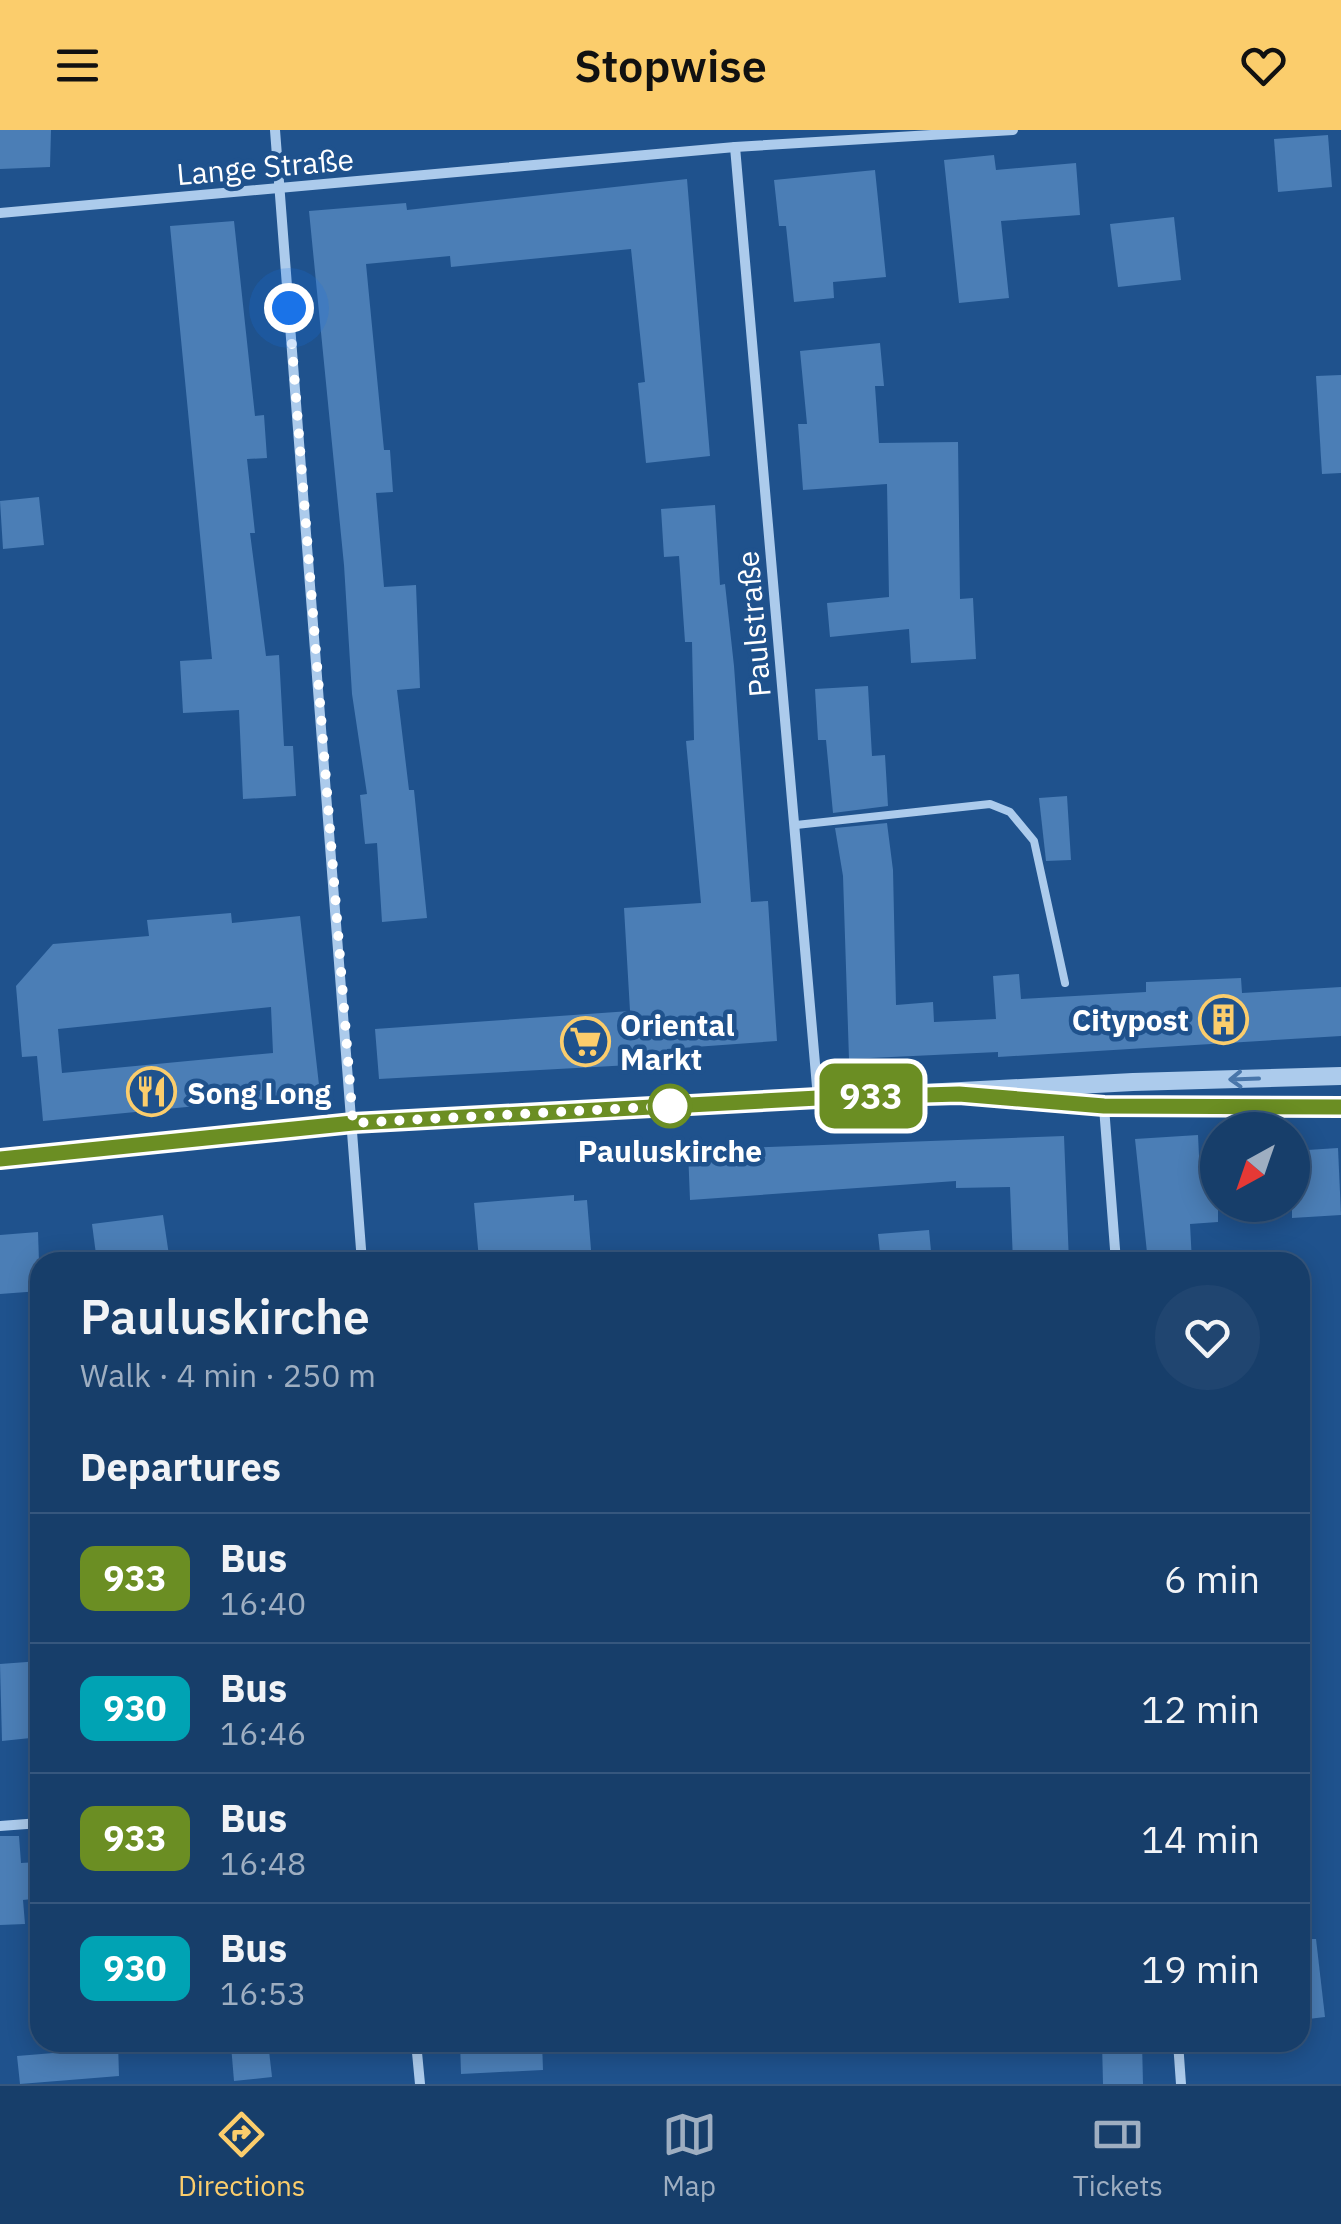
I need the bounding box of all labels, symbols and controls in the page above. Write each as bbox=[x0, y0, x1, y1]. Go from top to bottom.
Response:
text: Stopwise bbox=[574, 36, 767, 94]
icon: menu bbox=[50, 38, 105, 93]
icon: heart bbox=[1236, 38, 1291, 93]
street label: Lange Straße bbox=[175, 139, 355, 193]
your location bbox=[264, 283, 314, 333]
street label: Paulstraße bbox=[727, 549, 779, 699]
building icon: Citypost bbox=[1198, 993, 1250, 1045]
place label: Citypost bbox=[1072, 1000, 1189, 1039]
place label: Oriental Markt bbox=[620, 1005, 735, 1078]
supermarket icon: Oriental Markt bbox=[559, 1015, 611, 1067]
line badge: 933 bbox=[814, 1064, 928, 1128]
restaurant icon: Song Long bbox=[126, 1066, 178, 1118]
one-way arrow bbox=[1228, 1069, 1260, 1088]
place label: Song Long bbox=[187, 1073, 332, 1112]
text: 933 bbox=[839, 1073, 903, 1119]
marker: Pauluskirche bbox=[649, 1085, 691, 1127]
north arrow bbox=[1200, 1112, 1310, 1222]
map controls bbox=[1200, 1112, 1310, 1222]
place label: Pauluskirche bbox=[578, 1131, 762, 1170]
text: Pauluskirche bbox=[80, 1285, 370, 1347]
button: heart bbox=[1155, 1285, 1260, 1390]
text: Walk · 4 min · 250 m bbox=[80, 1354, 376, 1396]
text: Departures bbox=[80, 1442, 281, 1491]
text: Bus bbox=[220, 1533, 287, 1582]
text: 6 min bbox=[1164, 1554, 1260, 1603]
text: 933 bbox=[103, 1555, 167, 1601]
text: 16:40 bbox=[220, 1582, 306, 1624]
text: Bus bbox=[220, 1663, 287, 1712]
text: 12 min bbox=[1141, 1684, 1260, 1733]
text: 930 bbox=[103, 1685, 167, 1731]
text: 16:46 bbox=[220, 1712, 306, 1754]
text: Bus bbox=[220, 1793, 287, 1842]
text: 14 min bbox=[1141, 1814, 1260, 1863]
text: 933 bbox=[103, 1815, 167, 1861]
text: 16:48 bbox=[220, 1842, 306, 1884]
text: Bus bbox=[220, 1923, 287, 1972]
text: 19 min bbox=[1141, 1944, 1260, 1993]
text: 930 bbox=[103, 1945, 167, 1991]
text: 16:53 bbox=[220, 1972, 306, 2014]
tab: Directions bbox=[178, 2107, 305, 2204]
tab: Map bbox=[662, 2107, 717, 2204]
tab: Tickets bbox=[1073, 2107, 1163, 2204]

